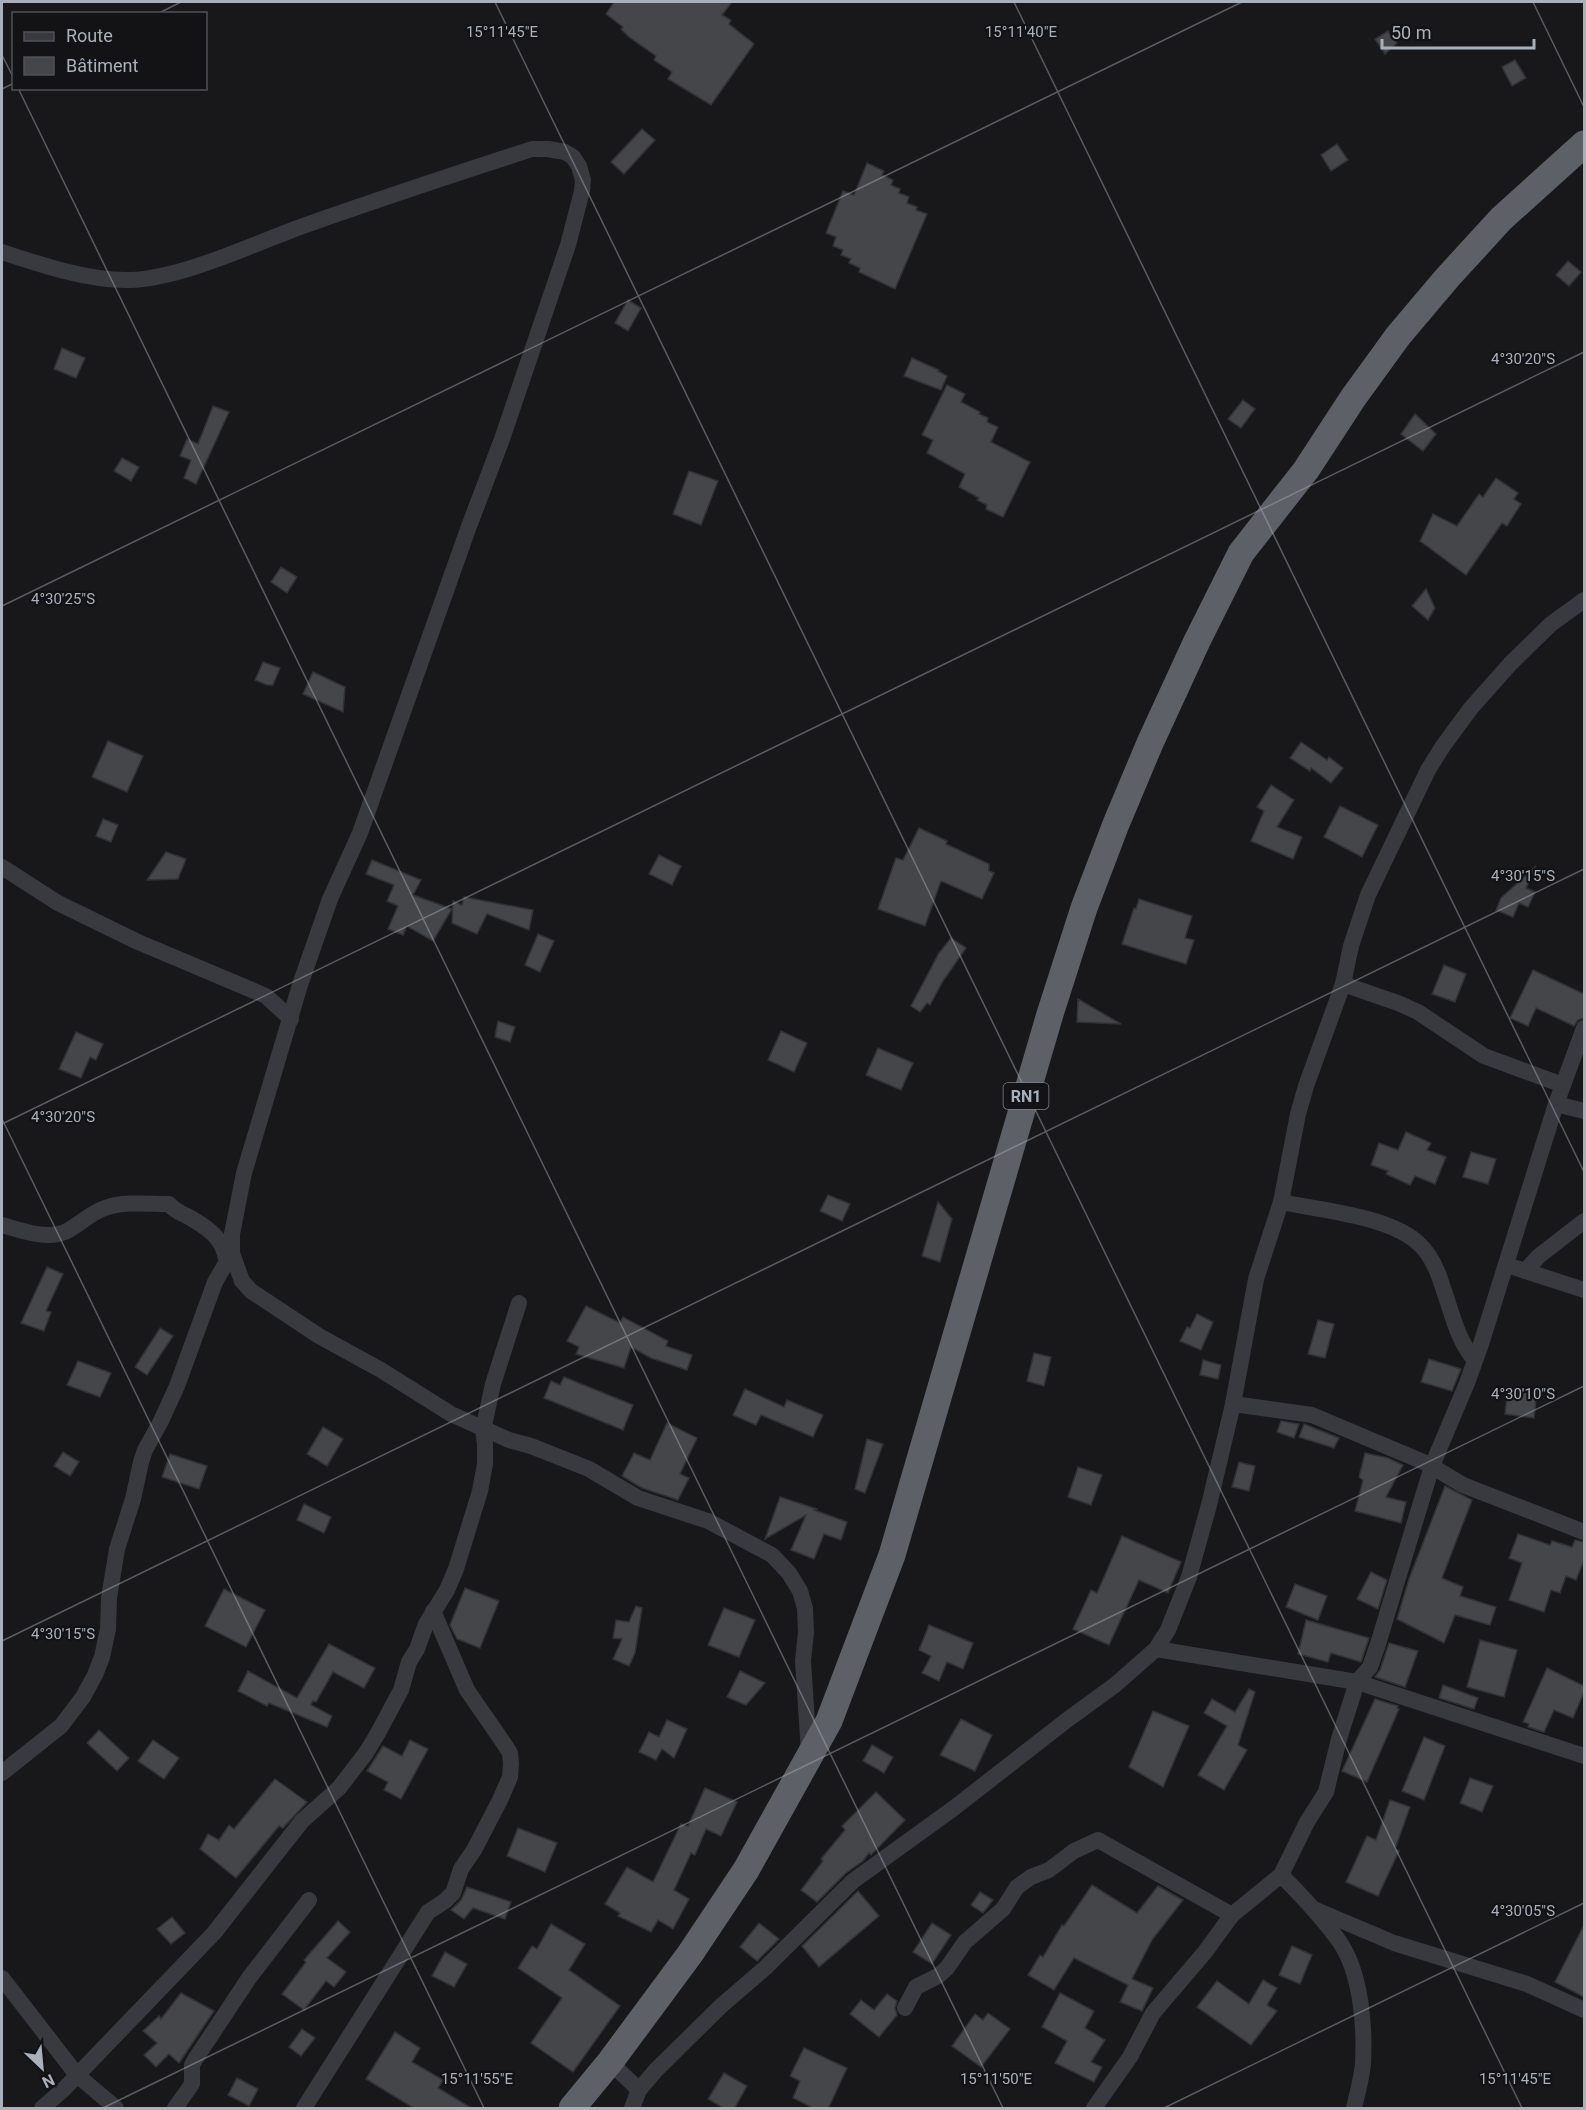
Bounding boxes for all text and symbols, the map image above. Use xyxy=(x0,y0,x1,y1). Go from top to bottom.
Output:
legend xyxy=(12,12,207,90)
scale bar xyxy=(1382,12,1534,50)
text: 50 m xyxy=(1391,22,1431,43)
text: 15°11'45"E xyxy=(466,23,539,41)
text: 15°11'40"E xyxy=(985,23,1058,41)
text: Route xyxy=(66,25,113,46)
text: Bâtiment xyxy=(66,55,139,76)
text: 4°30'20"S xyxy=(1491,350,1555,368)
text: 4°30'25"S xyxy=(31,590,95,608)
text: 4°30'15"S xyxy=(1491,867,1555,885)
road number: RN1 xyxy=(1004,1083,1048,1109)
text: 4°30'20"S xyxy=(31,1108,95,1126)
text: 4°30'10"S xyxy=(1491,1385,1555,1403)
text: 4°30'15"S xyxy=(31,1625,95,1643)
text: 4°30'05"S xyxy=(1491,1902,1555,1920)
north arrow xyxy=(12,2038,72,2098)
text: N xyxy=(39,2070,58,2092)
text: 15°11'55"E xyxy=(441,2070,514,2088)
text: 15°11'50"E xyxy=(960,2070,1033,2088)
text: 15°11'45"E xyxy=(1479,2070,1552,2088)

